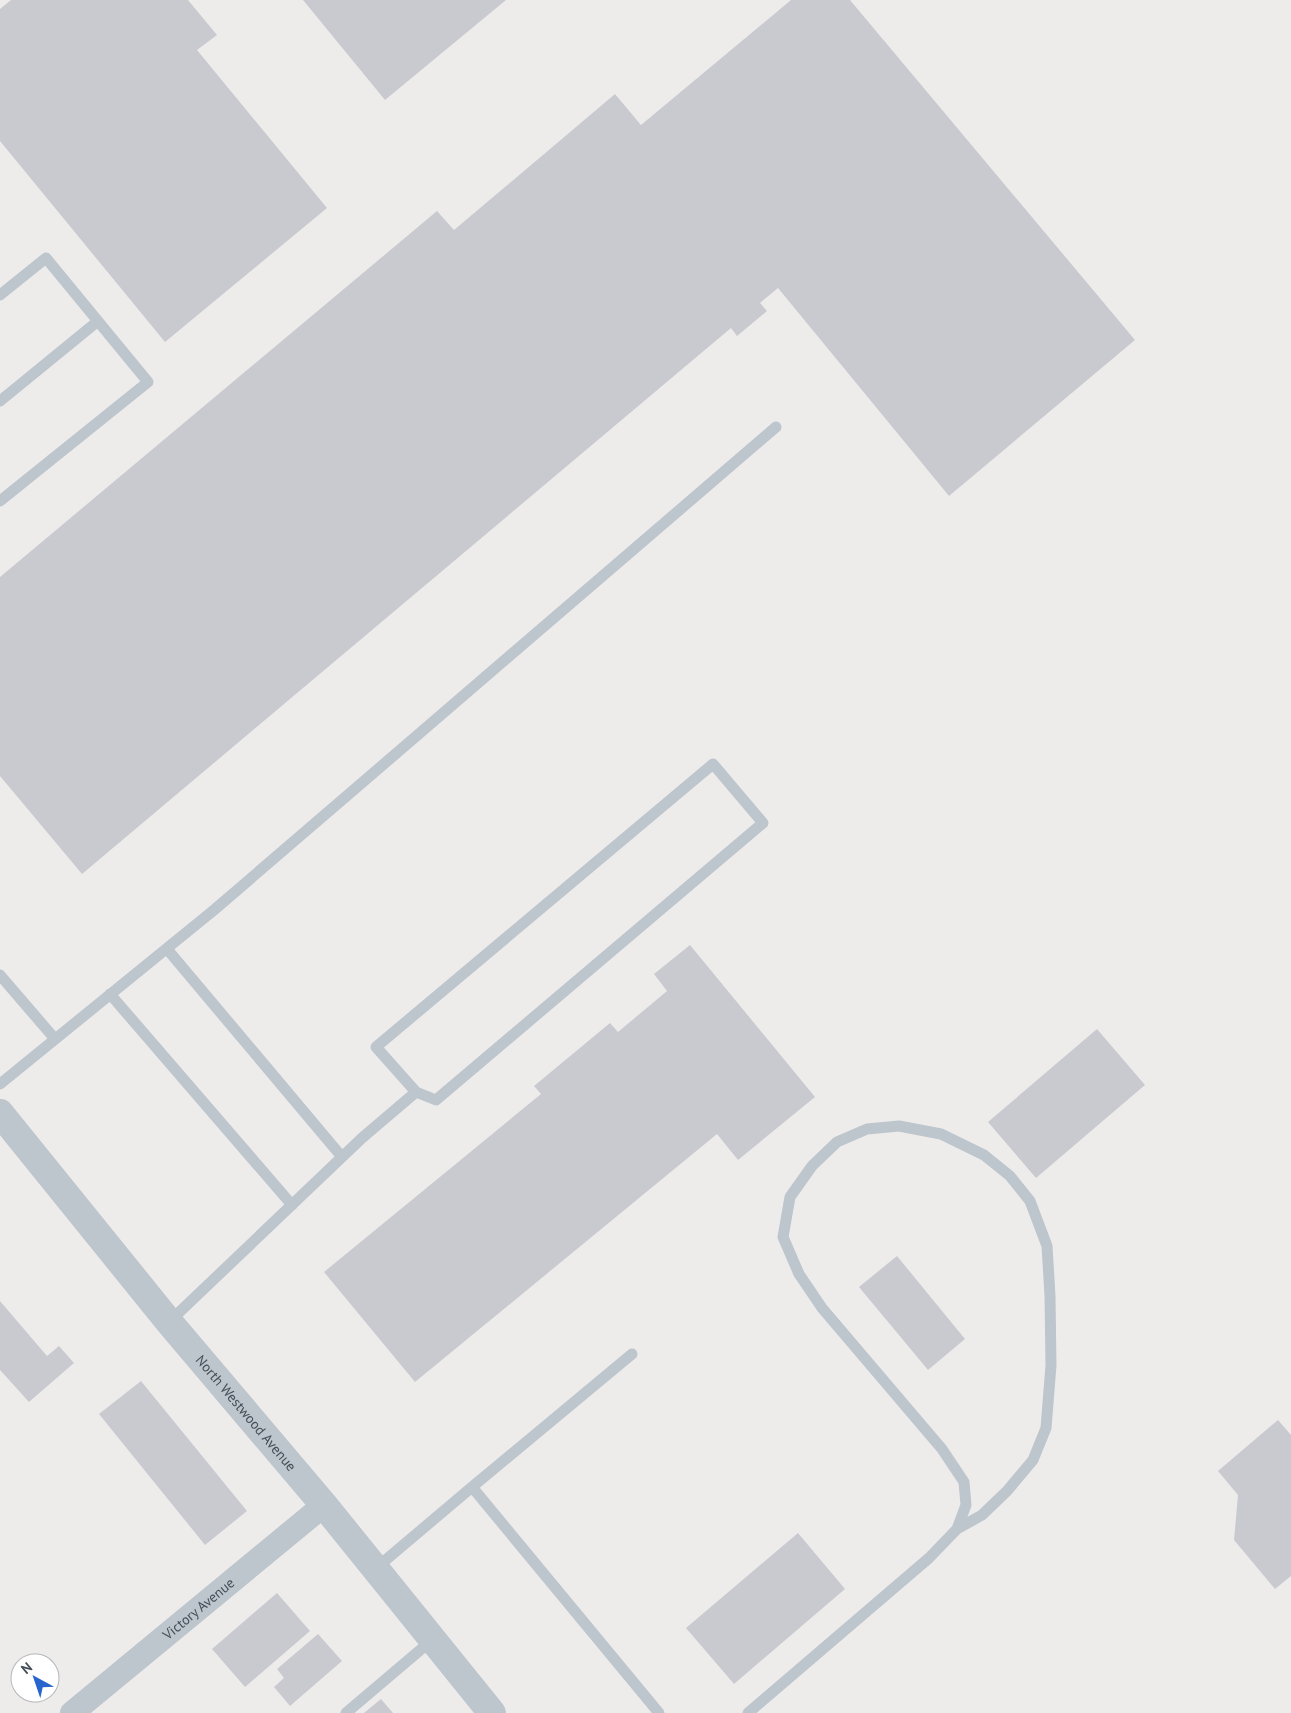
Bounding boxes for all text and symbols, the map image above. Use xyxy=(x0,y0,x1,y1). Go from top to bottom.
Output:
street label: North Westwood Avenue xyxy=(192,1351,300,1475)
street label: Victory Avenue xyxy=(158,1574,238,1644)
north arrow xyxy=(10,1653,60,1703)
text: N xyxy=(17,1658,36,1678)

